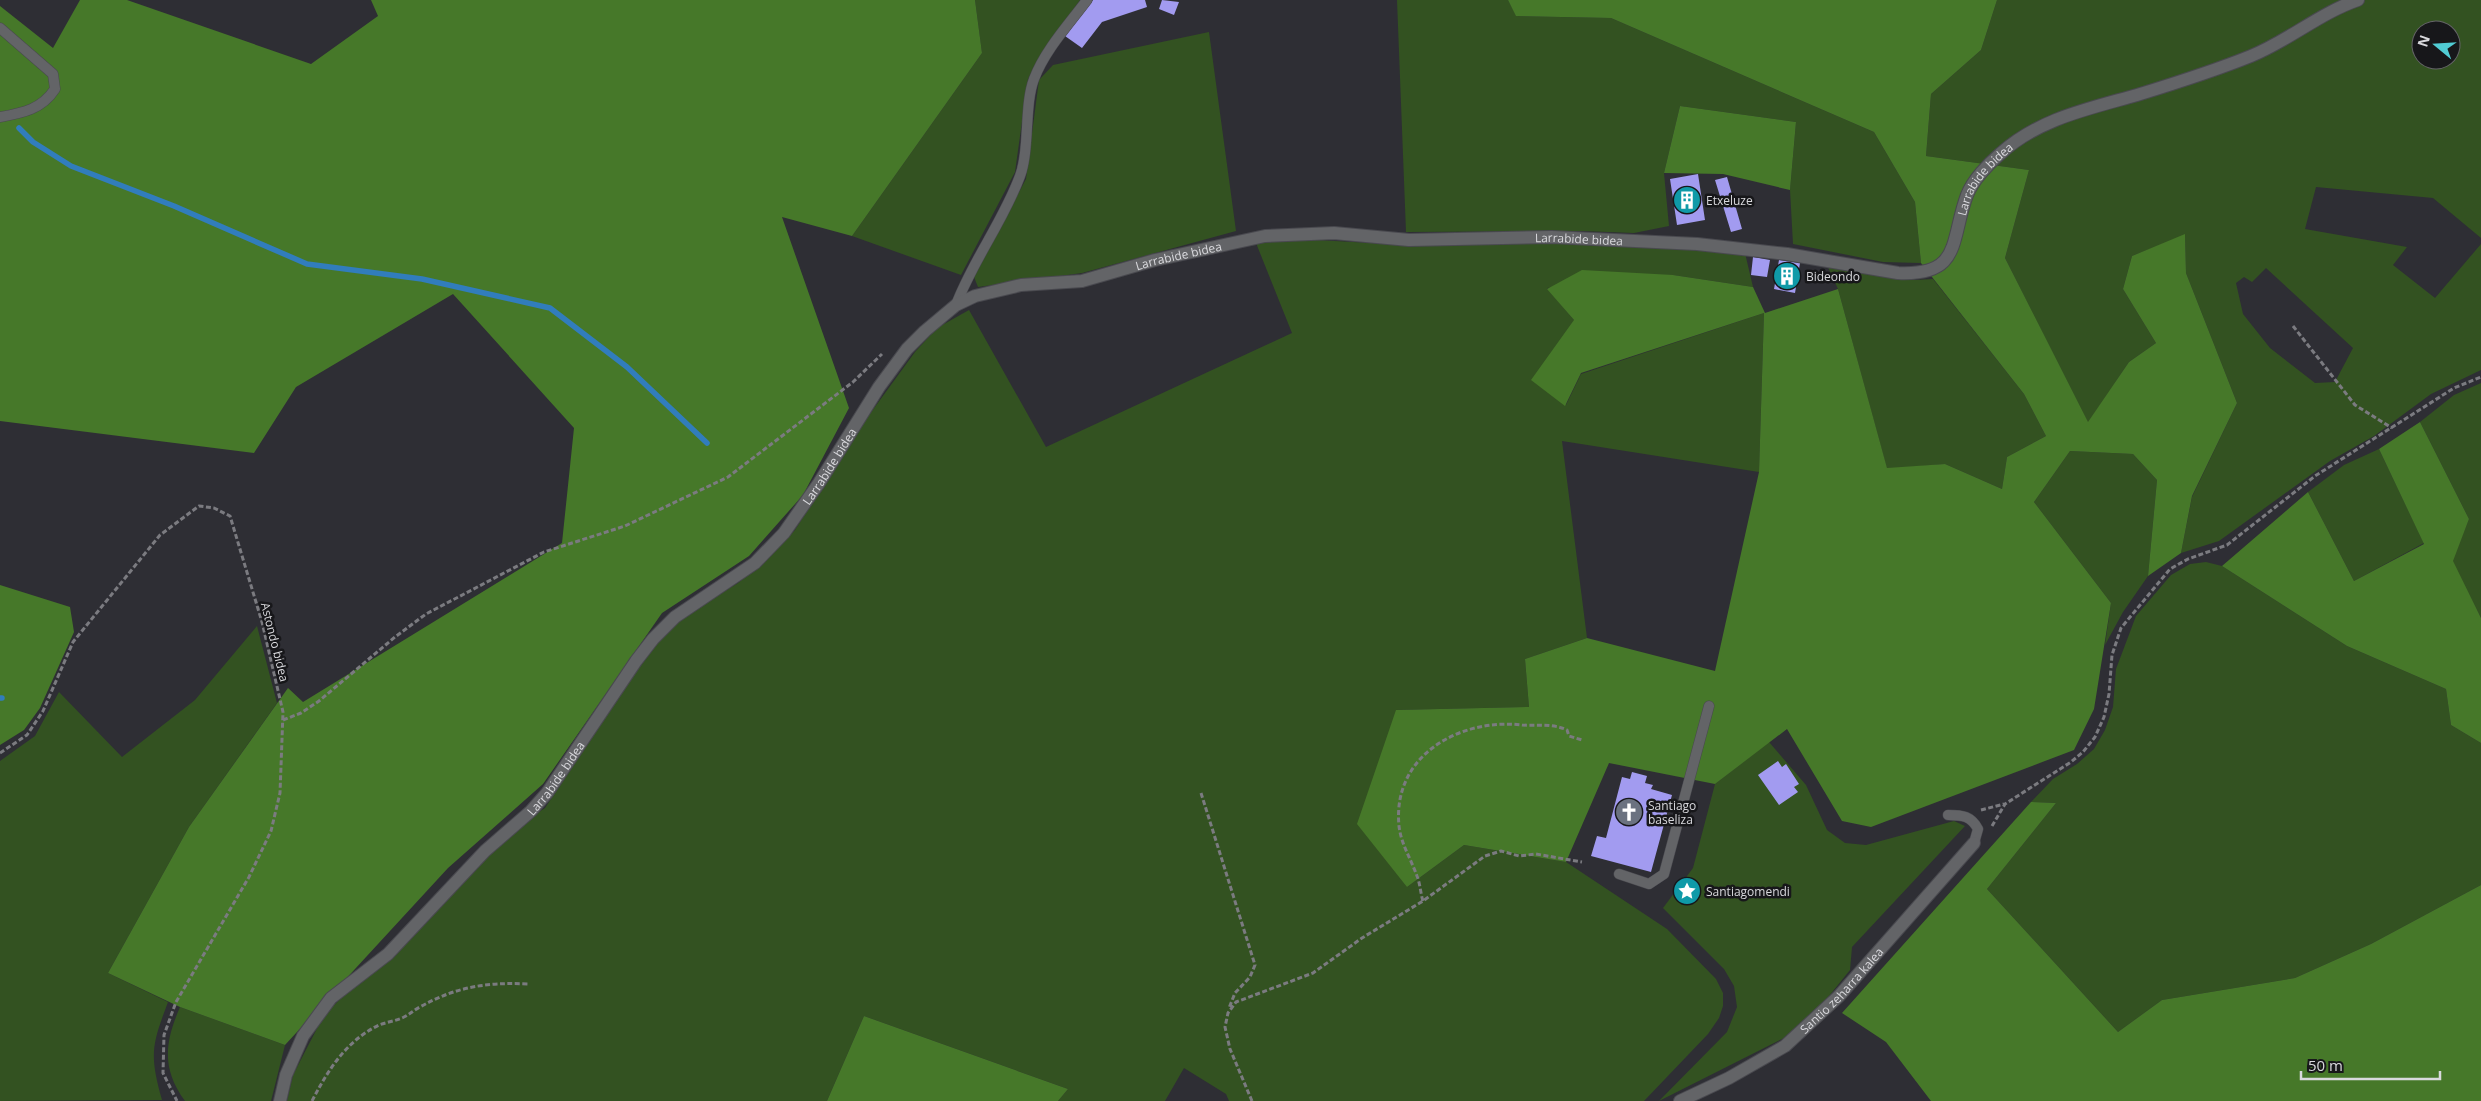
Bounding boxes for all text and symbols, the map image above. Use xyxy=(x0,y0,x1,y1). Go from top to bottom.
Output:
north arrow xyxy=(2411,20,2461,70)
text: N xyxy=(2412,32,2434,49)
street label: Larrabide bidea xyxy=(1953,138,2016,217)
building icon: Etxeluze xyxy=(1672,185,1702,215)
place label: Etxeluze xyxy=(1706,192,1753,209)
street label: Larrabide bidea xyxy=(1535,228,1623,249)
street label: Larrabide bidea xyxy=(1133,237,1223,274)
building icon: Bideondo xyxy=(1772,261,1802,291)
place label: Bideondo xyxy=(1806,268,1860,285)
street label: Larrabide bidea xyxy=(798,424,860,508)
street label: Astondo bidea xyxy=(257,601,293,683)
street label: Larrabide bidea xyxy=(523,738,588,819)
church icon: Santiago baseliza xyxy=(1614,797,1644,827)
place label: Santiago baseliza xyxy=(1648,797,1696,828)
place icon: Santiagomendi xyxy=(1672,876,1702,906)
place label: Santiagomendi xyxy=(1706,883,1790,900)
street label: Santio zeharra kalea xyxy=(1796,943,1887,1037)
scale bar xyxy=(2301,1048,2440,1080)
text: 50 m xyxy=(2308,1055,2343,1075)

